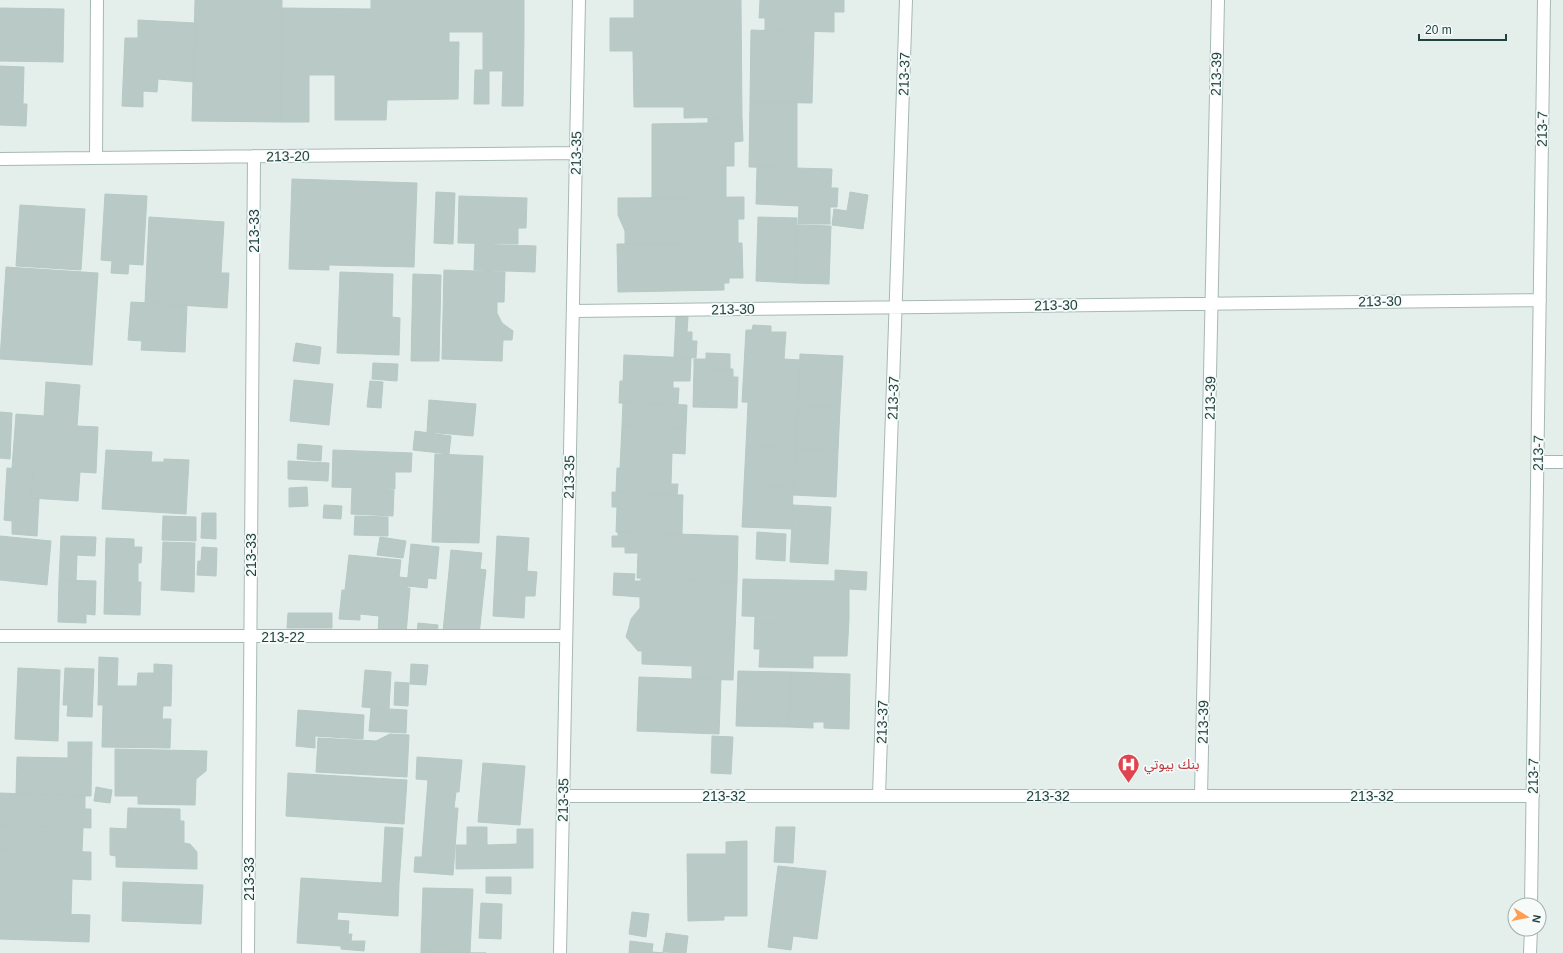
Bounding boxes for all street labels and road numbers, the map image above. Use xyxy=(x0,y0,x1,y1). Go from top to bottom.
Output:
street label: 213-37 xyxy=(895,52,913,96)
street label: 213-39 xyxy=(1208,52,1224,96)
street label: 213-7 xyxy=(1534,111,1550,147)
street label: 213-35 xyxy=(568,131,584,175)
street label: 213-20 xyxy=(266,148,310,164)
street label: 213-33 xyxy=(246,209,262,253)
street label: 213-30 xyxy=(1358,293,1402,309)
street label: 213-30 xyxy=(1034,297,1078,313)
street label: 213-30 xyxy=(711,301,755,317)
street label: 213-37 xyxy=(884,376,902,420)
street label: 213-39 xyxy=(1202,376,1218,420)
street label: 213-7 xyxy=(1530,435,1546,471)
street label: 213-35 xyxy=(561,455,577,499)
street label: 213-33 xyxy=(243,533,259,577)
street label: 213-22 xyxy=(261,629,305,645)
street label: 213-37 xyxy=(873,700,891,744)
street label: 213-39 xyxy=(1195,700,1211,744)
street label: 213-7 xyxy=(1525,758,1541,794)
street label: 213-35 xyxy=(555,778,571,822)
street label: 213-32 xyxy=(702,788,746,804)
street label: 213-32 xyxy=(1026,788,1070,804)
street label: 213-32 xyxy=(1350,788,1394,804)
street label: 213-33 xyxy=(241,857,257,901)

